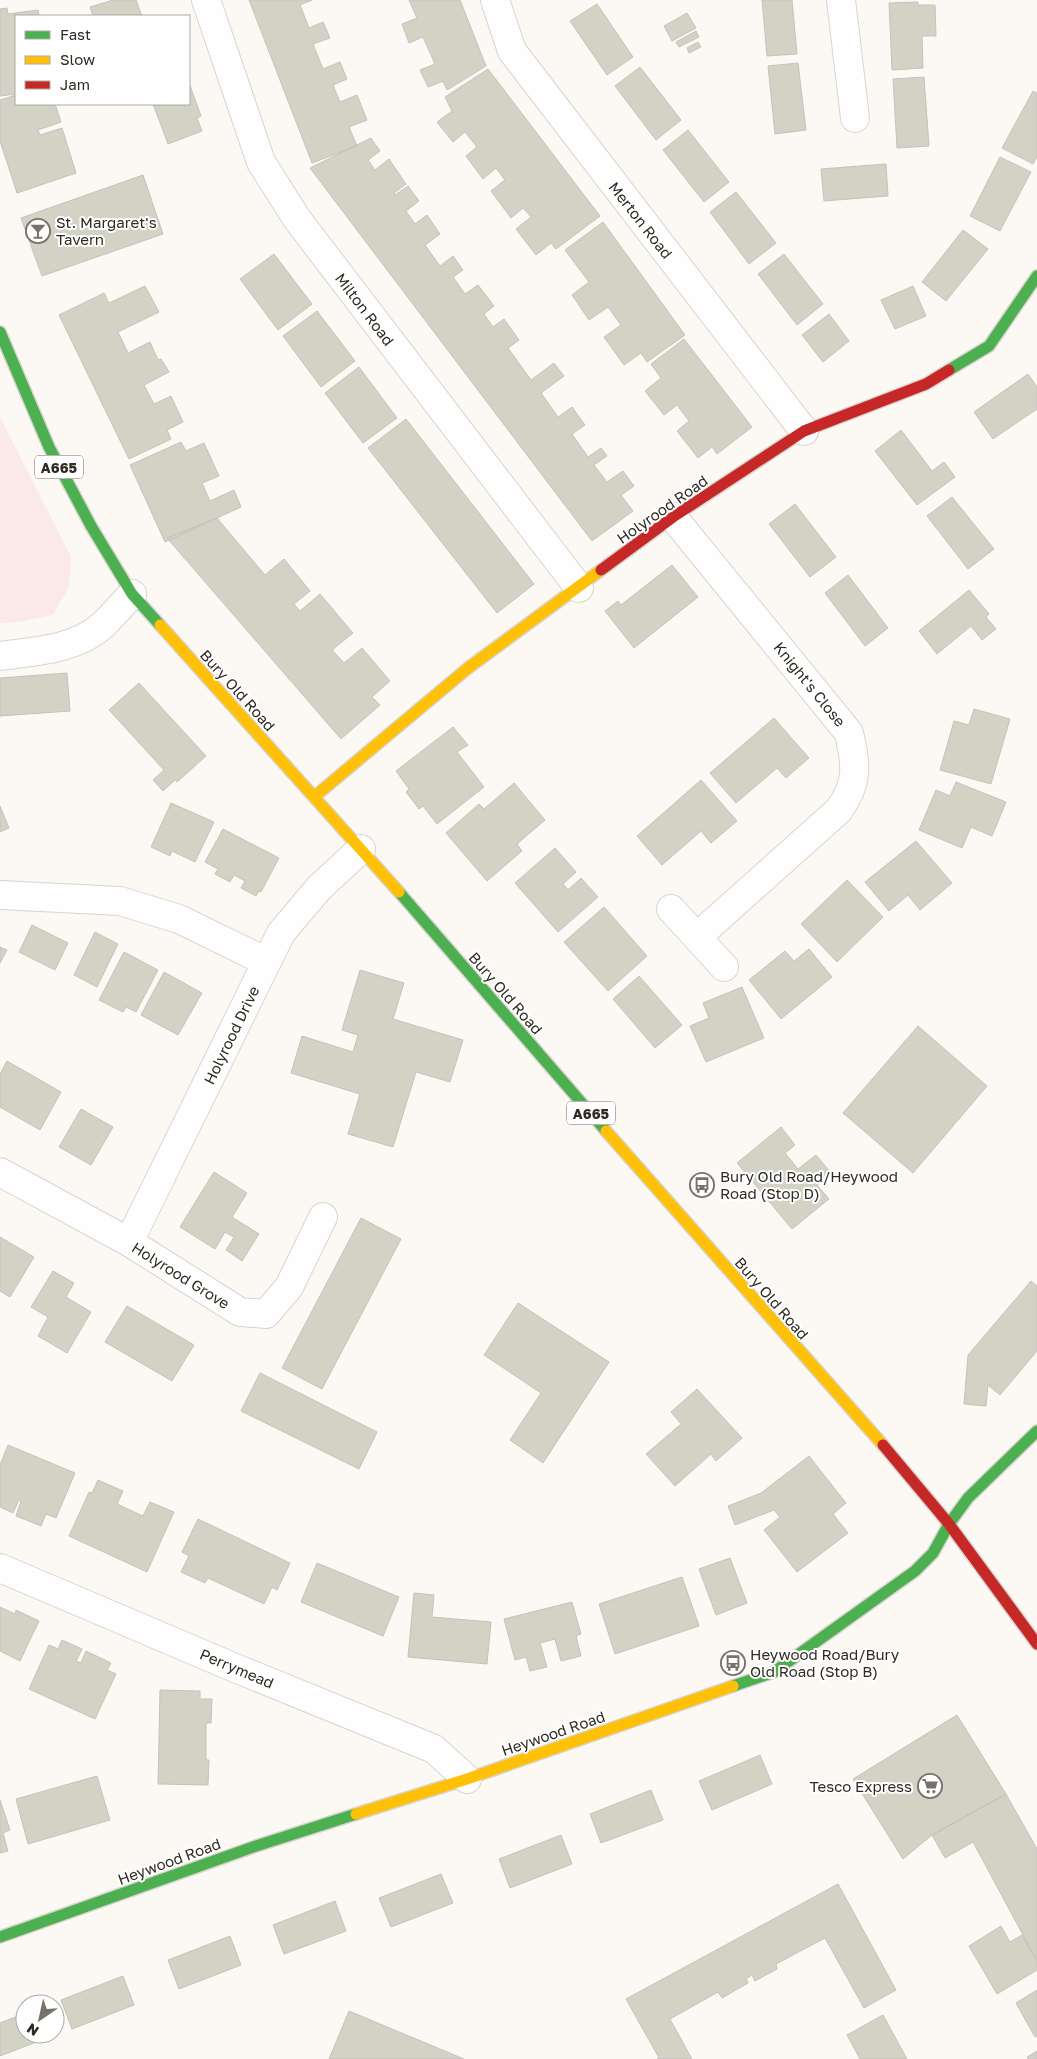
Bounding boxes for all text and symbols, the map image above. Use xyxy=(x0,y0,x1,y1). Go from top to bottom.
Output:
legend xyxy=(15,15,190,105)
text: Fast xyxy=(60,25,91,43)
text: Slow xyxy=(60,50,95,68)
text: Jam xyxy=(60,75,90,93)
street label: Merton Road xyxy=(605,178,677,262)
place label: St. Margaret's Tavern xyxy=(56,213,157,248)
bar icon: St. Margaret's Tavern xyxy=(25,218,51,244)
street label: Milton Road xyxy=(332,269,398,349)
road number: A665 xyxy=(35,456,83,478)
street label: Holyrood Road xyxy=(613,471,711,547)
street label: Knight's Close xyxy=(770,638,850,730)
street label: Bury Old Road xyxy=(197,646,279,734)
street label: Bury Old Road xyxy=(465,948,547,1038)
street label: Holyrood Drive xyxy=(199,983,263,1087)
road number: A665 xyxy=(567,1102,615,1124)
place label: Bury Old Road/Heywood Road (Stop D) xyxy=(720,1167,898,1202)
bus stop icon: Bury Old Road/Heywood Road (Stop D) xyxy=(689,1172,715,1198)
street label: Holyrood Grove xyxy=(129,1238,233,1312)
street label: Bury Old Road xyxy=(731,1253,813,1343)
street label: Perrymead xyxy=(197,1644,277,1692)
place label: Heywood Road/Bury Old Road (Stop B) xyxy=(750,1645,900,1680)
bus stop icon: Heywood Road/Bury Old Road (Stop B) xyxy=(720,1650,746,1676)
street label: Heywood Road xyxy=(499,1707,607,1759)
supermarket icon: Tesco Express xyxy=(917,1773,943,1799)
place label: Tesco Express xyxy=(810,1777,912,1795)
street label: Heywood Road xyxy=(115,1834,223,1888)
north arrow xyxy=(15,1994,65,2044)
text: N xyxy=(23,2020,42,2040)

